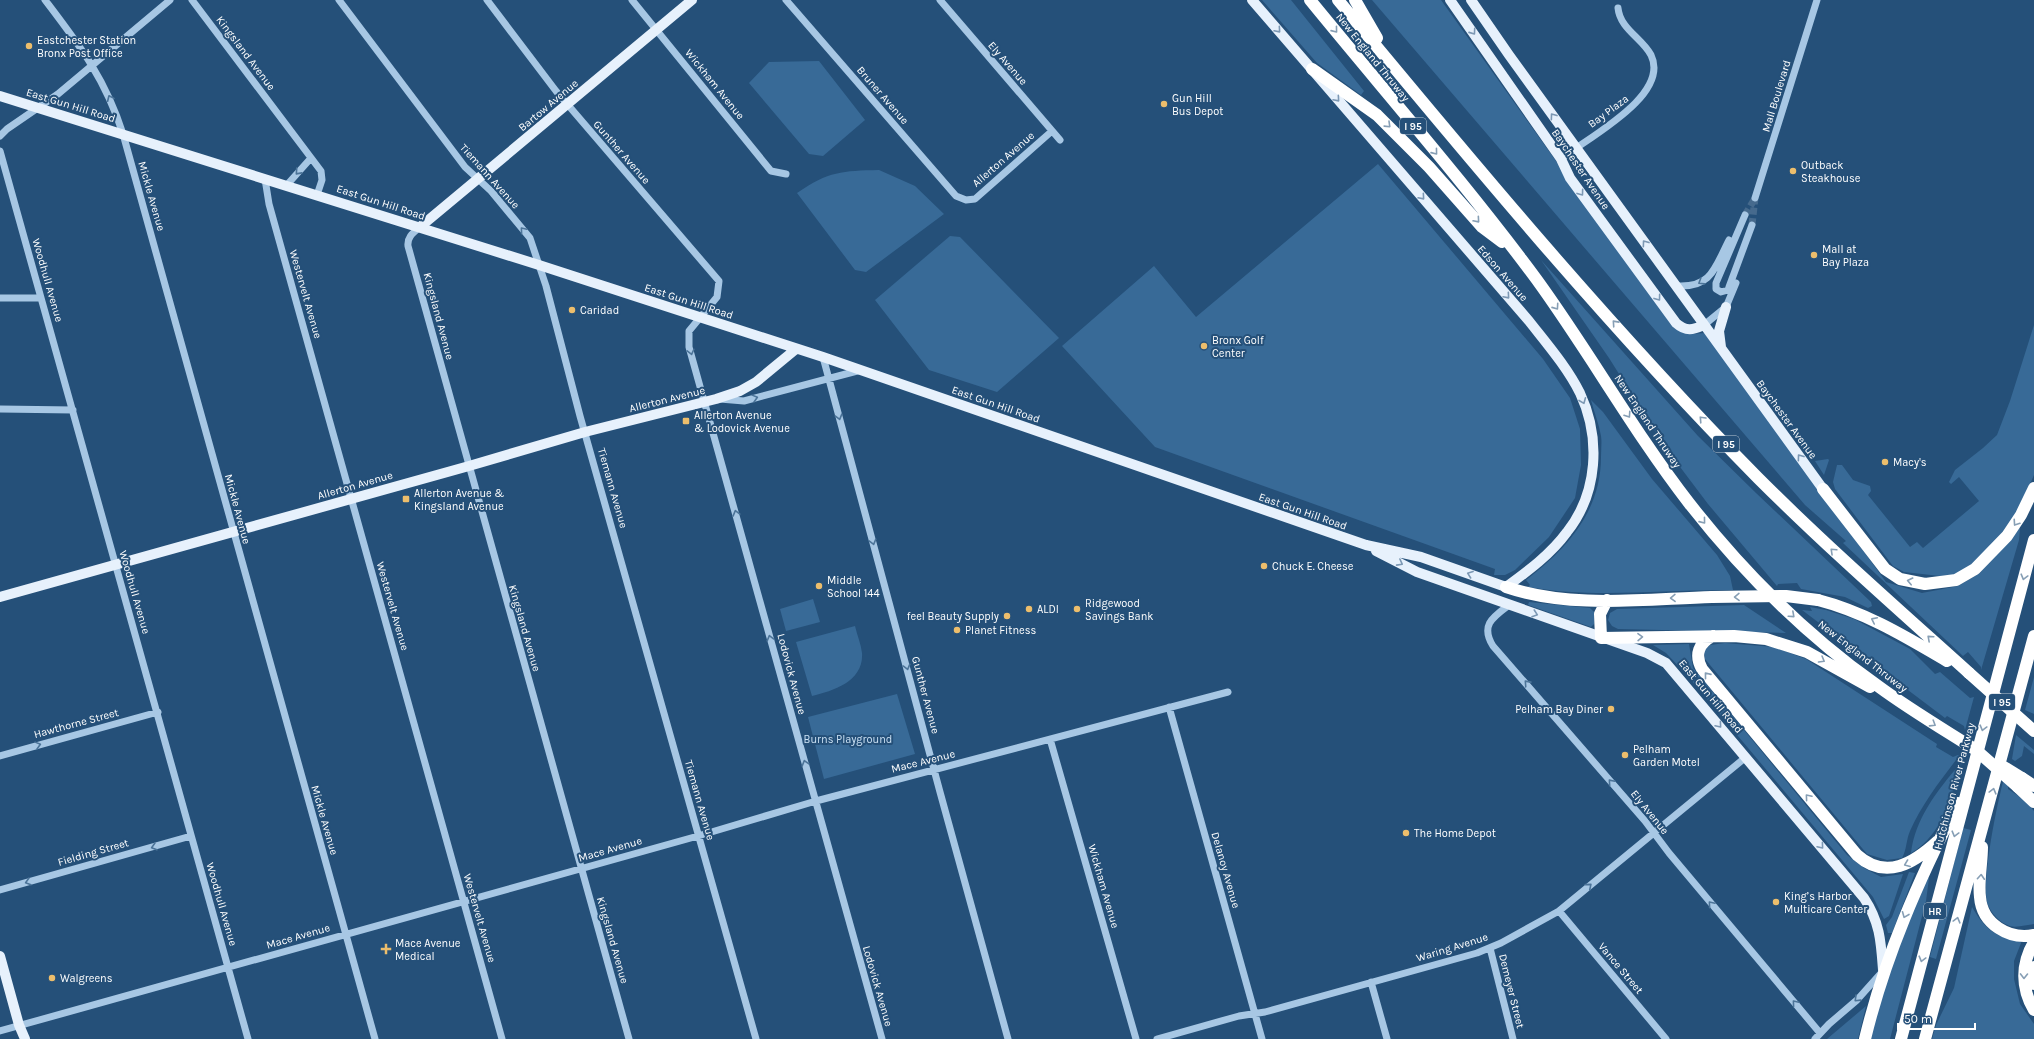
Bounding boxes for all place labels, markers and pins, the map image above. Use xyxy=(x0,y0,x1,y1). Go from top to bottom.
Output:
place label: Eastchester Station Bronx Post Office xyxy=(37,34,136,60)
marker: Eastchester Station Bronx Post Office xyxy=(24,41,34,51)
place label: Gun Hill Bus Depot xyxy=(1172,92,1223,118)
marker: Gun Hill Bus Depot xyxy=(1159,99,1169,109)
place label: Outback Steakhouse xyxy=(1801,159,1861,185)
marker: Outback Steakhouse xyxy=(1788,166,1798,176)
place label: Mall at Bay Plaza xyxy=(1822,243,1869,269)
marker: Mall at Bay Plaza xyxy=(1809,250,1819,260)
place label: Caridad xyxy=(580,304,619,317)
marker: Caridad xyxy=(567,305,577,315)
place label: Bronx Golf Center xyxy=(1212,334,1264,360)
marker: Bronx Golf Center xyxy=(1199,341,1209,351)
place label: Allerton Avenue & Lodovick Avenue xyxy=(694,409,790,435)
marker: Allerton Avenue & Lodovick Avenue xyxy=(681,416,691,426)
place label: Macy's xyxy=(1893,456,1927,469)
marker: Macy's xyxy=(1880,457,1890,467)
place label: Allerton Avenue & Kingsland Avenue xyxy=(414,487,504,513)
marker: Allerton Avenue & Kingsland Avenue xyxy=(401,494,411,504)
place label: Chuck E. Cheese xyxy=(1272,560,1354,573)
marker: Chuck E. Cheese xyxy=(1259,561,1269,571)
place label: Middle School 144 xyxy=(827,574,880,600)
marker: Middle School 144 xyxy=(814,581,824,591)
place label: Ridgewood Savings Bank xyxy=(1085,597,1153,623)
place label: ALDI xyxy=(1037,603,1059,616)
marker: ALDI xyxy=(1024,604,1034,614)
marker: Ridgewood Savings Bank xyxy=(1072,604,1082,614)
place label: feel Beauty Supply xyxy=(907,610,999,623)
marker: feel Beauty Supply xyxy=(1002,611,1012,621)
place label: Planet Fitness xyxy=(965,624,1037,637)
marker: Planet Fitness xyxy=(952,625,962,635)
place label: Pelham Bay Diner xyxy=(1515,703,1603,716)
marker: Pelham Bay Diner xyxy=(1606,704,1616,714)
place label: Pelham Garden Motel xyxy=(1633,743,1700,769)
marker: Pelham Garden Motel xyxy=(1620,750,1630,760)
place label: The Home Depot xyxy=(1414,827,1496,840)
marker: The Home Depot xyxy=(1401,828,1411,838)
place label: King’s Harbor Multicare Center xyxy=(1784,890,1867,916)
marker: King’s Harbor Multicare Center xyxy=(1771,897,1781,907)
place label: Mace Avenue Medical xyxy=(395,937,461,963)
marker: Mace Avenue Medical xyxy=(380,943,392,955)
place label: Walgreens xyxy=(60,972,113,985)
marker: Walgreens xyxy=(47,973,57,983)

